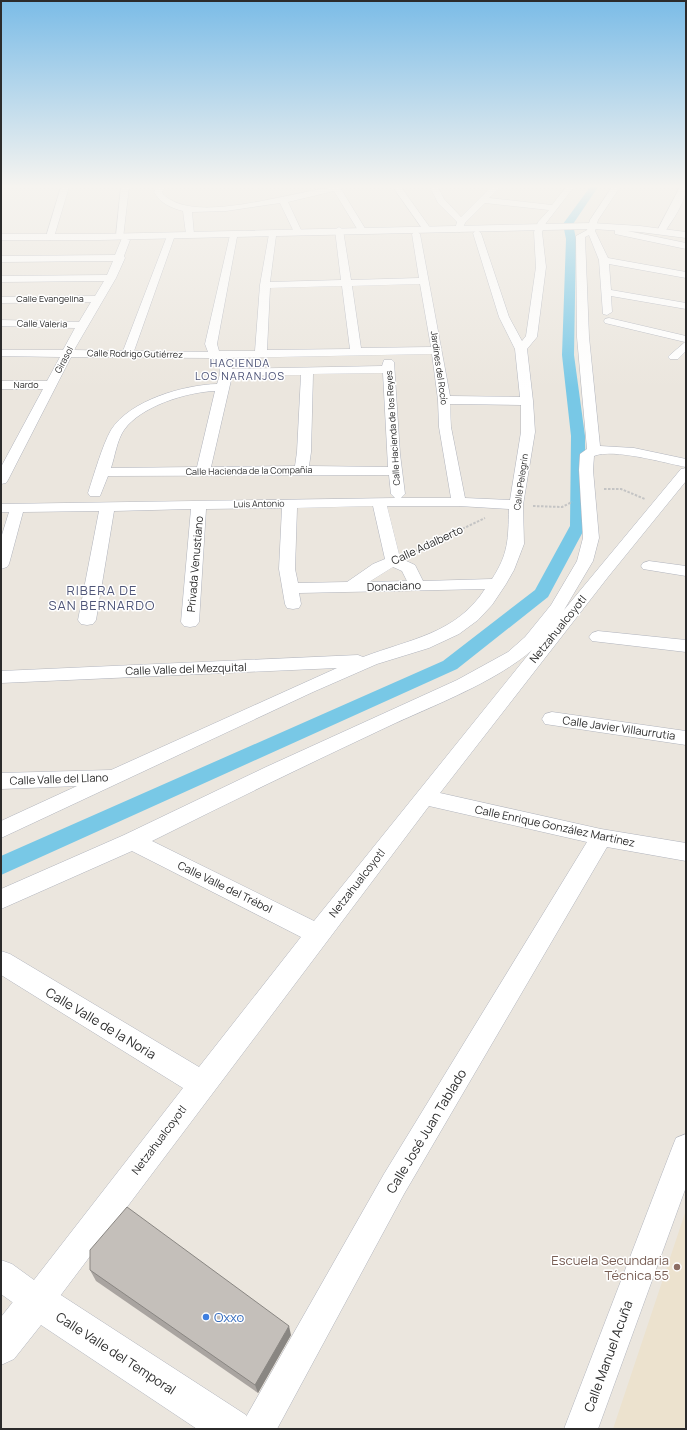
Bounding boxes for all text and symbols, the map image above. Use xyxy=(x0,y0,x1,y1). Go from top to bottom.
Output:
street label: Calle Evangelina xyxy=(16,292,84,305)
street label: Calle Valeria xyxy=(17,317,67,330)
street label: Jardines del Rocío xyxy=(428,330,451,406)
street label: Girasol xyxy=(51,344,76,375)
street label: Calle Rodrigo Gutiérrez xyxy=(87,346,183,361)
district label: HACIENDA LOS NARANJOS xyxy=(195,355,285,383)
street label: Calle Hacienda de los Reyes xyxy=(382,370,403,486)
street label: Nardo xyxy=(14,378,38,391)
street label: Calle Pelegrín xyxy=(510,453,531,511)
street label: Calle Hacienda de la Compañía xyxy=(185,463,313,478)
street label: Luis Antonio xyxy=(233,497,285,510)
street label: Privada Venustiano xyxy=(183,515,206,613)
street label: Calle Adalberto xyxy=(388,521,466,568)
street label: Donaciano xyxy=(367,577,422,594)
district label: RIBERA DE SAN BERNARDO xyxy=(49,581,155,614)
street label: Netzahualcoyotl xyxy=(526,592,590,666)
street label: Calle Valle del Mezquital xyxy=(125,659,247,678)
street label: Calle Javier Villaurrutia xyxy=(562,712,676,743)
street label: Calle Valle del Llano xyxy=(9,769,109,788)
street label: Calle Enrique González Martínez xyxy=(474,801,637,850)
street label: Netzahualcoyotl xyxy=(325,845,388,920)
street label: Calle Valle del Trébol xyxy=(175,857,275,916)
street label: Calle Valle de la Noria xyxy=(42,983,160,1063)
street label: Calle José Juan Tablado xyxy=(382,1065,470,1197)
street label: Netzahualcoyotl xyxy=(128,1102,190,1177)
place label: Escuela Secundaria Técnica 55 xyxy=(551,1251,669,1284)
marker: Escuela Secundaria Técnica 55 xyxy=(672,1262,682,1272)
street label: Calle Manuel Acuña xyxy=(579,1298,637,1414)
street label: Calle Valle del Temporal xyxy=(53,1307,179,1399)
place label: Oxxo xyxy=(214,1308,245,1326)
marker: Oxxo xyxy=(201,1312,211,1322)

